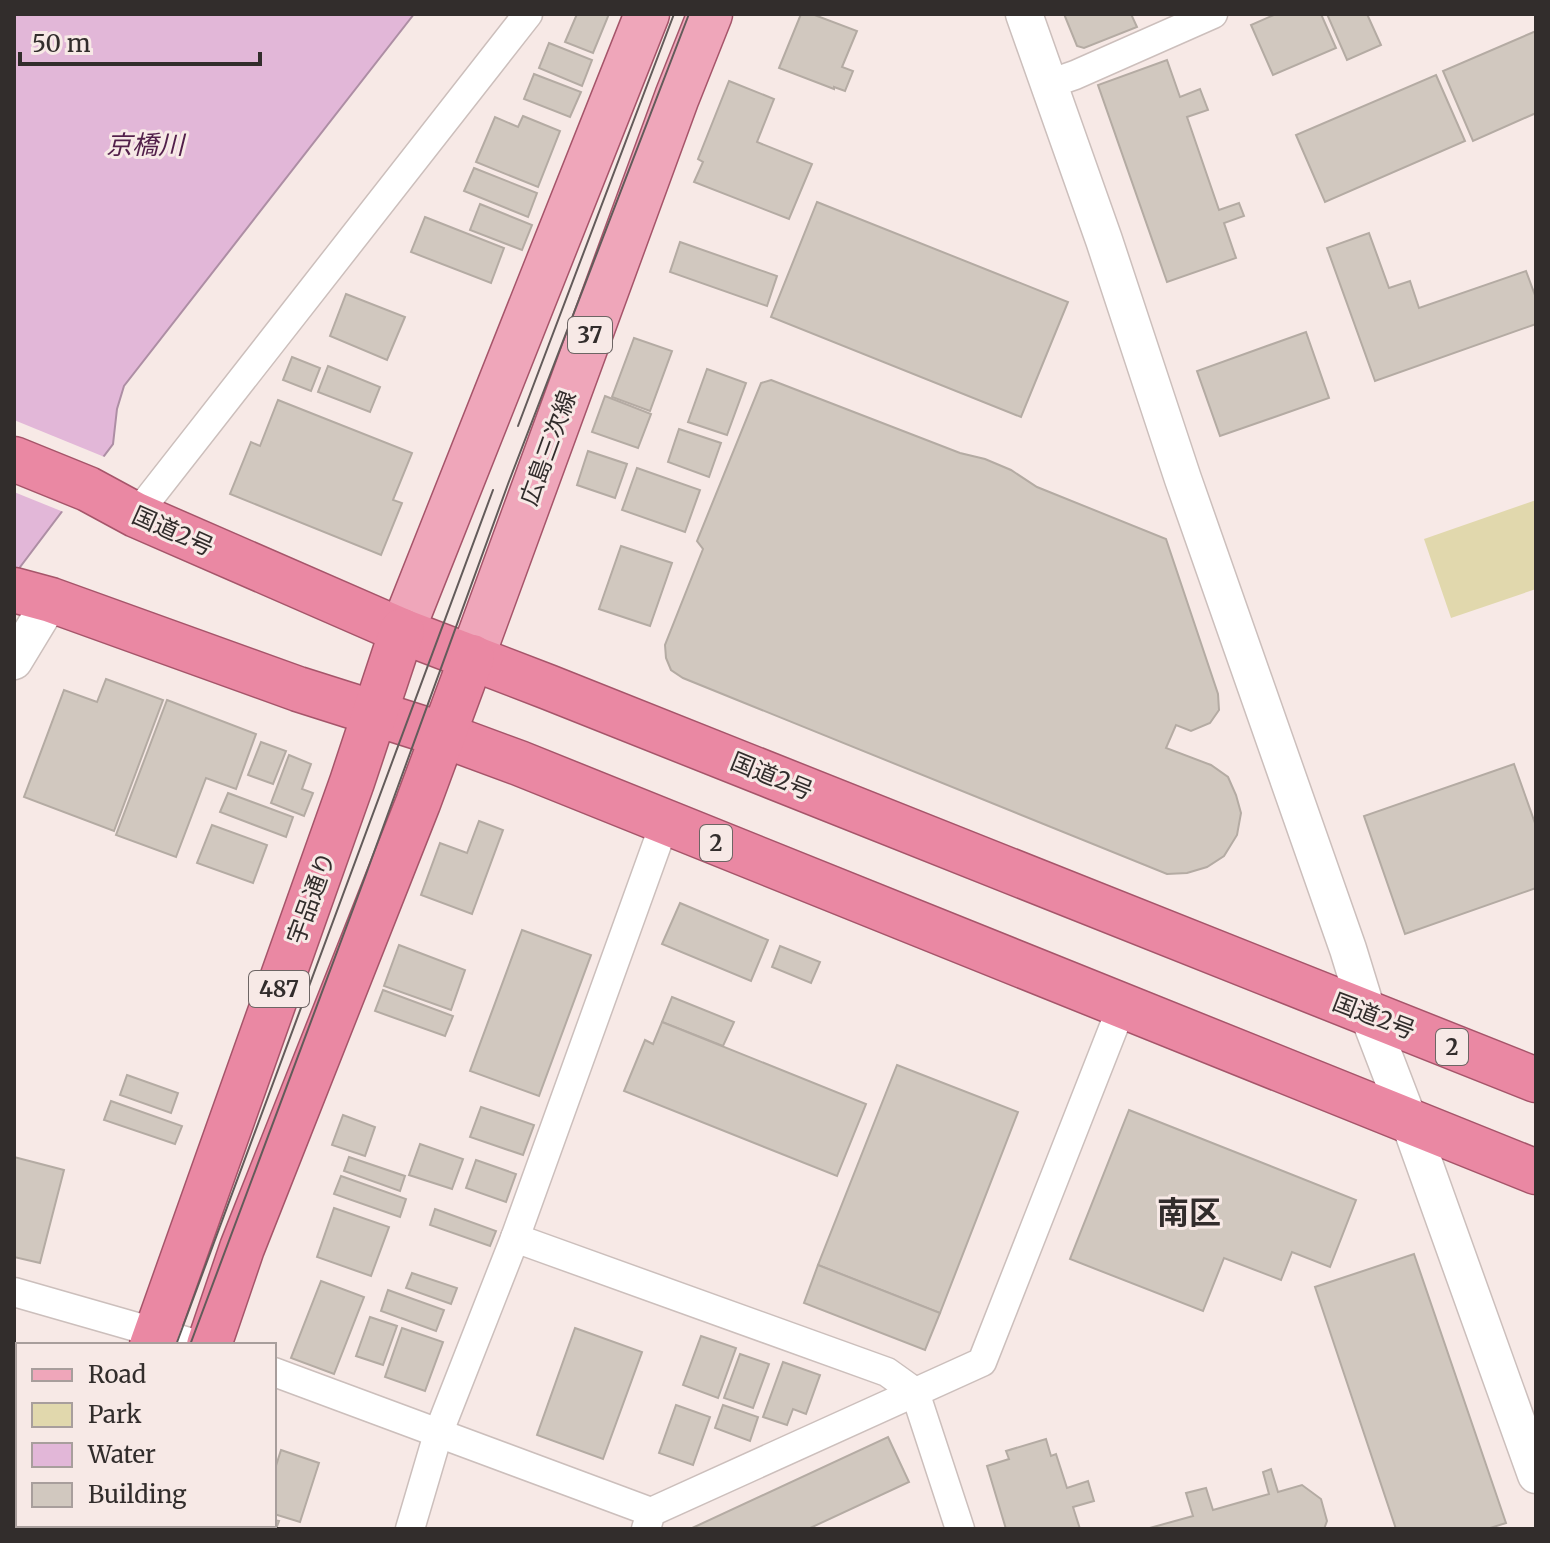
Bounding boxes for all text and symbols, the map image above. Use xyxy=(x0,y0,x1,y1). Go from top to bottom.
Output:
scale bar xyxy=(20,16,260,66)
text: 50 m xyxy=(32,28,91,59)
water label: 京橋川 xyxy=(106,128,187,161)
road number: 37 xyxy=(568,317,612,353)
street label: 広島三次線 xyxy=(513,386,583,510)
street label: 国道2号 xyxy=(127,499,219,563)
street label: 国道2号 xyxy=(726,745,818,807)
road number: 2 xyxy=(700,825,732,861)
street label: 宇品通り xyxy=(280,848,342,948)
road number: 487 xyxy=(249,971,309,1007)
street label: 国道2号 xyxy=(1328,986,1420,1046)
road number: 2 xyxy=(1436,1029,1468,1065)
district label: 南区 xyxy=(1157,1193,1221,1233)
legend xyxy=(16,1343,276,1527)
text: Road xyxy=(88,1359,146,1390)
text: Park xyxy=(88,1399,142,1430)
text: Water xyxy=(87,1439,156,1470)
text: Building xyxy=(88,1479,187,1510)

